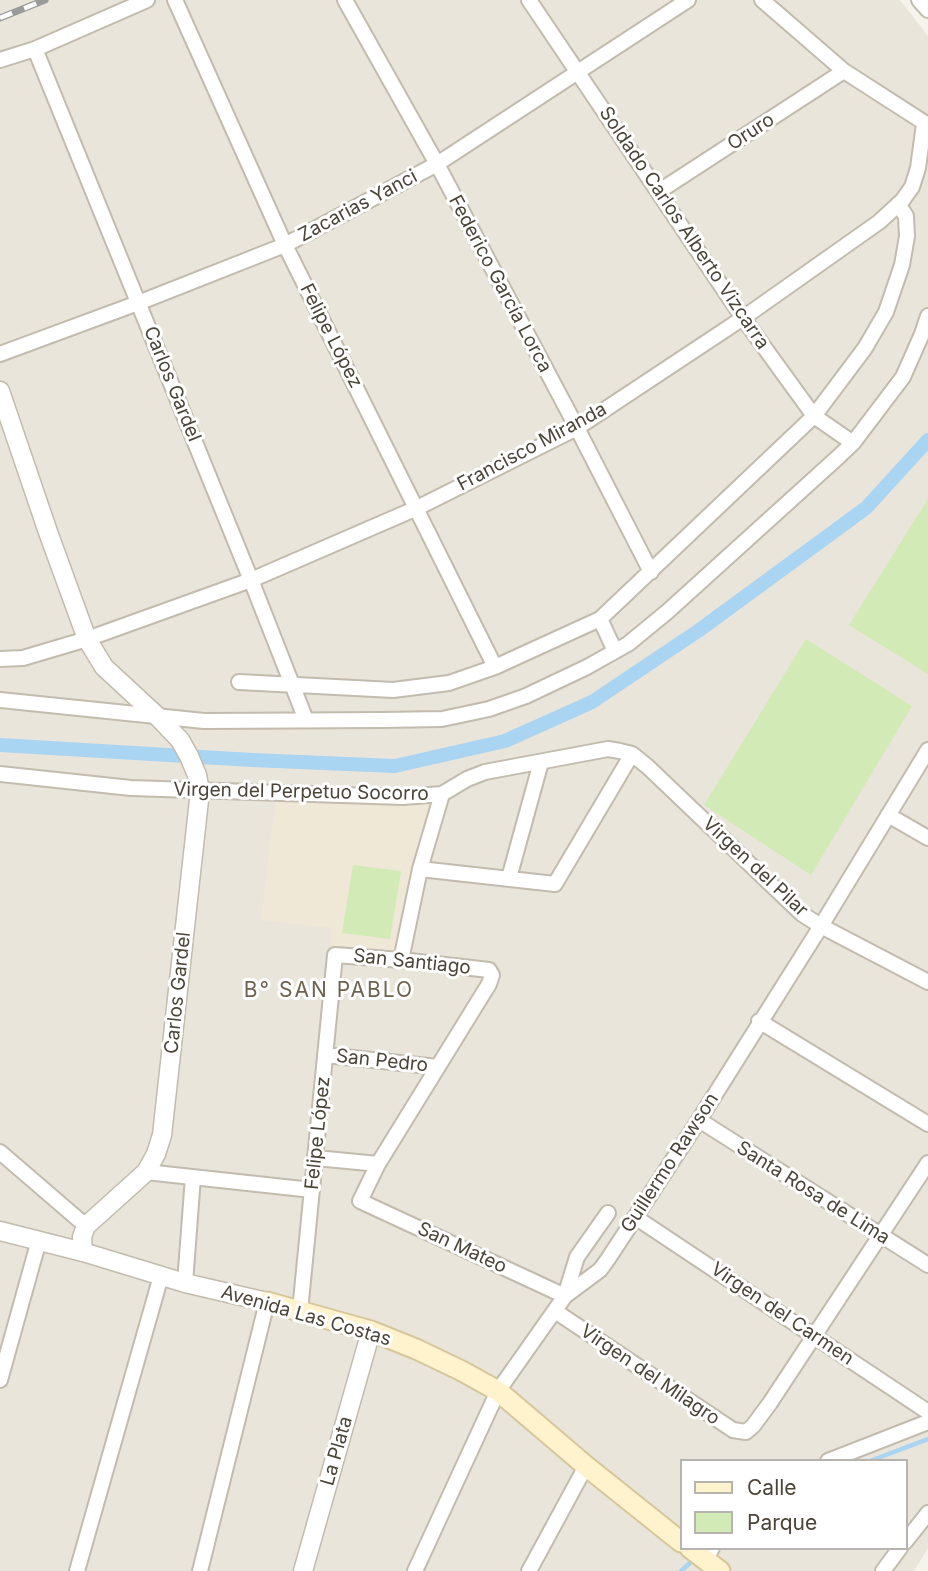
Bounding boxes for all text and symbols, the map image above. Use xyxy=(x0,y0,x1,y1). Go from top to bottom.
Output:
street label: Soldado Carlos Alberto Vizcarra xyxy=(594,102,774,354)
street label: Oruro xyxy=(723,109,779,155)
street label: Zacarias Yanci xyxy=(295,165,421,247)
street label: Federico García Lorca xyxy=(444,191,556,377)
street label: Felipe López xyxy=(295,280,367,392)
street label: Carlos Gardel xyxy=(139,323,205,445)
street label: Francisco Miranda xyxy=(453,398,611,496)
street label: Virgen del Perpetuo Socorro xyxy=(173,778,429,806)
street label: Virgen del Pilar xyxy=(698,812,812,922)
street label: Carlos Gardel xyxy=(160,931,196,1055)
street label: San Santiago xyxy=(352,944,472,980)
district label: B° SAN PABLO xyxy=(245,978,413,1004)
street label: San Pedro xyxy=(335,1045,429,1077)
street label: Felipe López xyxy=(301,1075,335,1191)
street label: Guillermo Rawson xyxy=(616,1089,724,1237)
street label: Santa Rosa de Lima xyxy=(732,1137,894,1249)
street label: San Mateo xyxy=(414,1217,510,1279)
street label: Virgen del Carmen xyxy=(706,1258,858,1370)
street label: Avenida Las Costas xyxy=(218,1281,394,1351)
street label: Virgen del Milagro xyxy=(576,1320,724,1430)
street label: La Plata xyxy=(316,1414,358,1488)
legend xyxy=(680,1459,907,1550)
text: Calle xyxy=(747,1475,797,1500)
text: Parque xyxy=(747,1510,817,1535)

